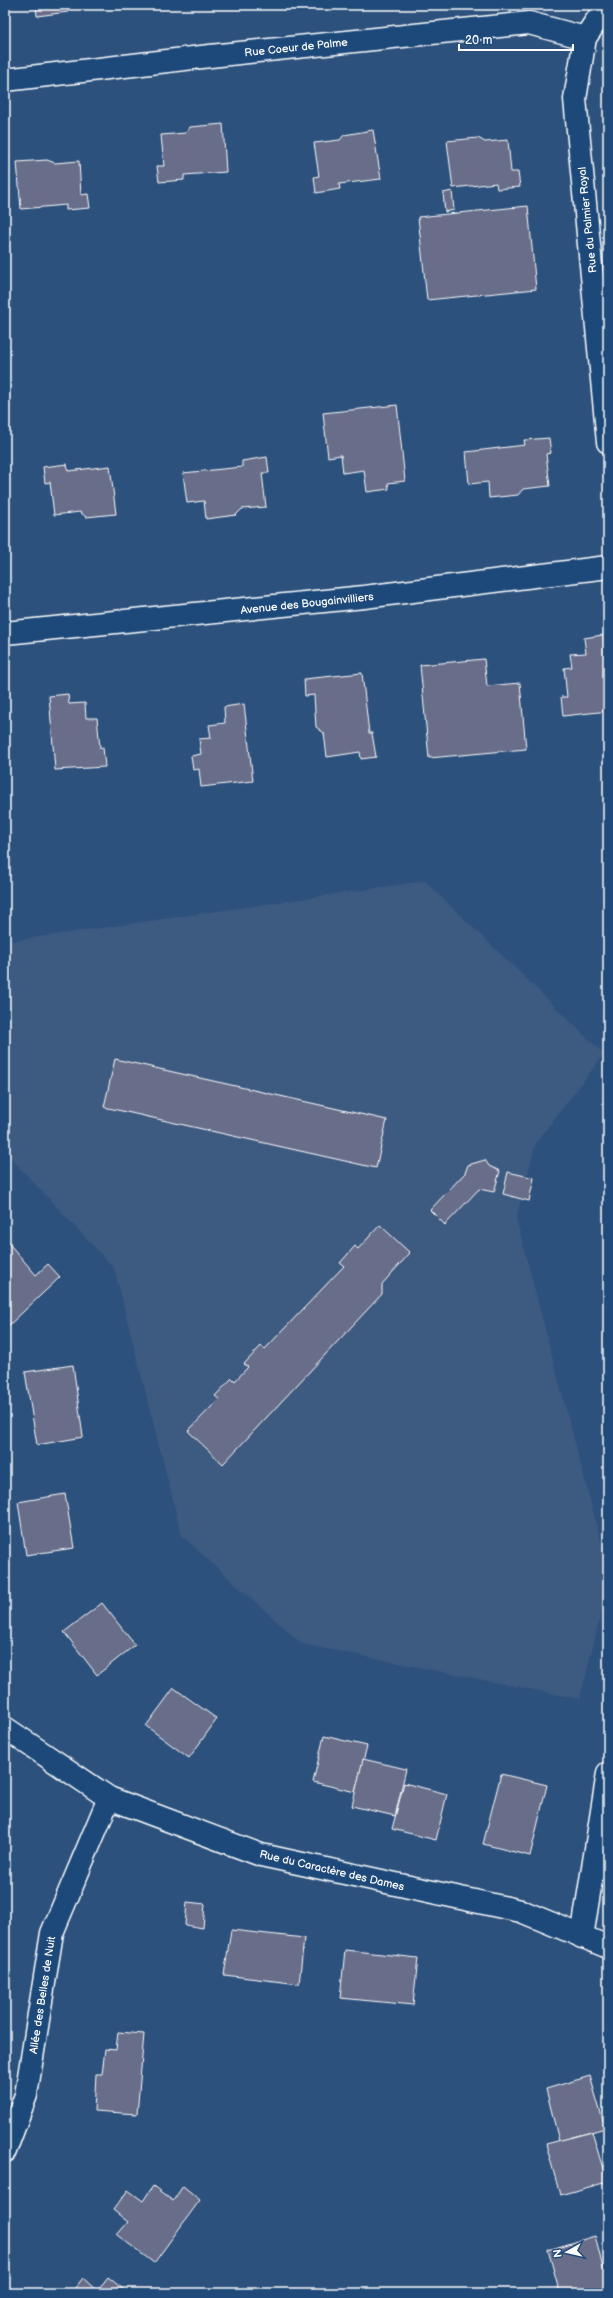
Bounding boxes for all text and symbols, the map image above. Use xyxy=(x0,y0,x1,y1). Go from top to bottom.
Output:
scale bar xyxy=(459,26,573,52)
text: 20 m xyxy=(465,33,492,48)
street label: Rue Coeur de Palme xyxy=(244,36,349,59)
street label: Rue du Palmier Royal xyxy=(575,166,600,274)
street label: Avenue des Bougainvilliers xyxy=(240,590,375,617)
street label: Rue du Caractère des Dames xyxy=(258,1848,406,1894)
street label: Allée des Belles de Nuit xyxy=(27,1935,58,2055)
north arrow xyxy=(547,2232,587,2272)
text: N xyxy=(551,2248,565,2258)

